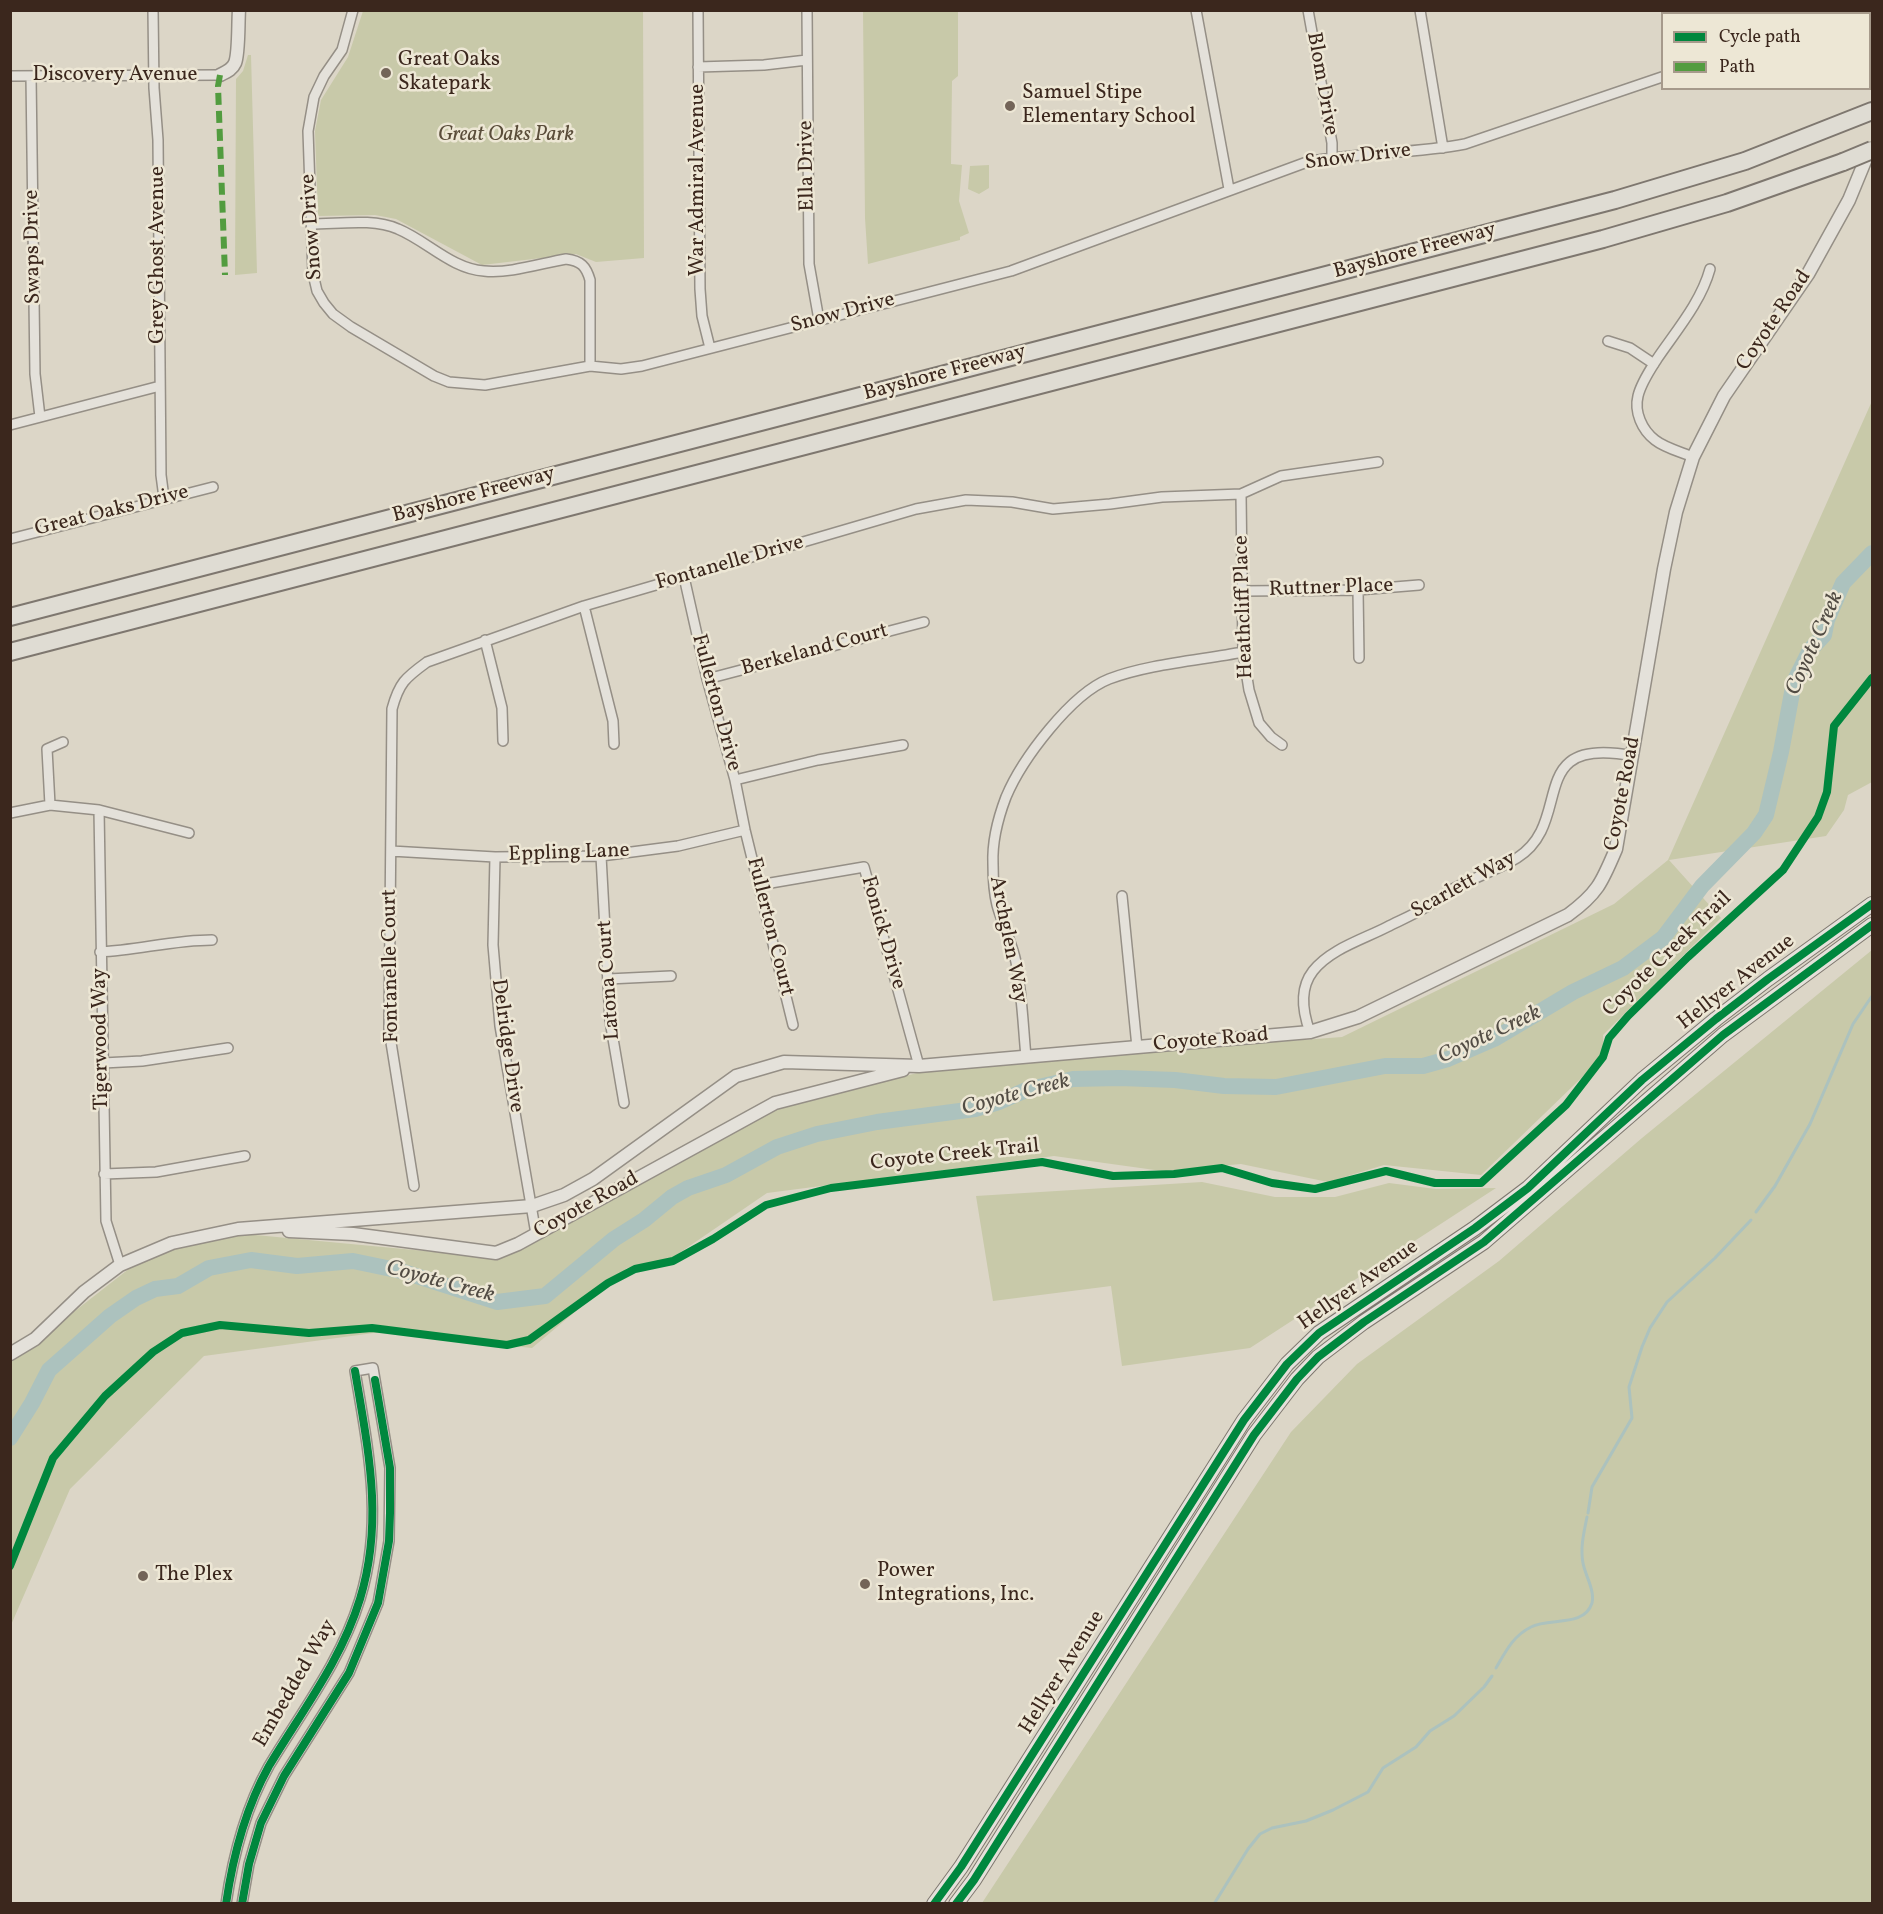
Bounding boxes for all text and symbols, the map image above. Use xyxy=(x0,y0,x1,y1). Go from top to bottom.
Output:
legend xyxy=(1661,12,1871,90)
text: Cycle path xyxy=(1719,25,1801,50)
street label: Blom Drive xyxy=(1300,30,1342,138)
place label: Great Oaks Skatepark xyxy=(398,48,500,98)
text: Path xyxy=(1719,55,1755,80)
street label: Discovery Avenue xyxy=(33,63,197,89)
marker: Great Oaks Skatepark xyxy=(379,66,393,80)
place label: Samuel Stipe Elementary School xyxy=(1022,81,1196,131)
street label: War Admiral Avenue xyxy=(686,84,712,276)
marker: Samuel Stipe Elementary School xyxy=(1003,99,1017,113)
street label: Ella Drive xyxy=(795,120,821,212)
park label: Great Oaks Park xyxy=(438,123,574,149)
street label: Snow Drive xyxy=(1303,139,1413,177)
street label: Grey Ghost Avenue xyxy=(146,166,172,344)
street label: Snow Drive xyxy=(297,173,329,281)
street label: Swaps Drive xyxy=(20,189,48,305)
street label: Bayshore Freeway xyxy=(1331,218,1499,286)
street label: Coyote Road xyxy=(1732,266,1818,376)
street label: Snow Drive xyxy=(788,288,898,340)
street label: Bayshore Freeway xyxy=(861,340,1029,408)
street label: Bayshore Freeway xyxy=(390,462,558,530)
street label: Great Oaks Drive xyxy=(33,481,191,543)
street label: Fontanelle Drive xyxy=(653,531,807,597)
street label: Heathcliff Place xyxy=(1230,535,1260,679)
street label: Ruttner Place xyxy=(1268,574,1394,604)
water label: Coyote Creek xyxy=(1781,588,1851,700)
street label: Berkeland Court xyxy=(739,619,891,683)
street label: Fullerton Drive xyxy=(685,632,745,774)
street label: Coyote Road xyxy=(1601,735,1647,853)
street label: Eppling Lane xyxy=(508,839,630,869)
street label: Scarlett Way xyxy=(1407,847,1521,925)
street label: Fullerton Court xyxy=(740,855,798,999)
street label: Fonick Drive xyxy=(854,874,910,992)
street label: Archglen Way xyxy=(982,874,1032,1006)
street label: Coyote Creek Trail xyxy=(1598,887,1738,1023)
street label: Fontanelle Court xyxy=(378,889,406,1043)
street label: Latona Court xyxy=(593,919,627,1041)
street label: Hellyer Avenue xyxy=(1674,930,1800,1036)
street label: Tigerwood Way xyxy=(88,968,116,1110)
street label: Delridge Drive xyxy=(484,978,528,1114)
water label: Coyote Creek xyxy=(1434,1001,1546,1071)
street label: Coyote Road xyxy=(1152,1023,1270,1059)
water label: Coyote Creek xyxy=(959,1069,1073,1123)
street label: Coyote Creek Trail xyxy=(869,1135,1041,1177)
street label: Coyote Road xyxy=(530,1167,644,1245)
street label: Hellyer Avenue xyxy=(1294,1235,1424,1337)
water label: Coyote Creek xyxy=(383,1256,497,1310)
place label: Power Integrations, Inc. xyxy=(877,1559,1034,1609)
place label: The Plex xyxy=(155,1563,233,1589)
marker: The Plex xyxy=(136,1569,150,1583)
marker: Power Integrations, Inc. xyxy=(858,1577,872,1591)
street label: Hellyer Avenue xyxy=(1015,1606,1111,1740)
street label: Embedded Way xyxy=(249,1616,343,1752)

